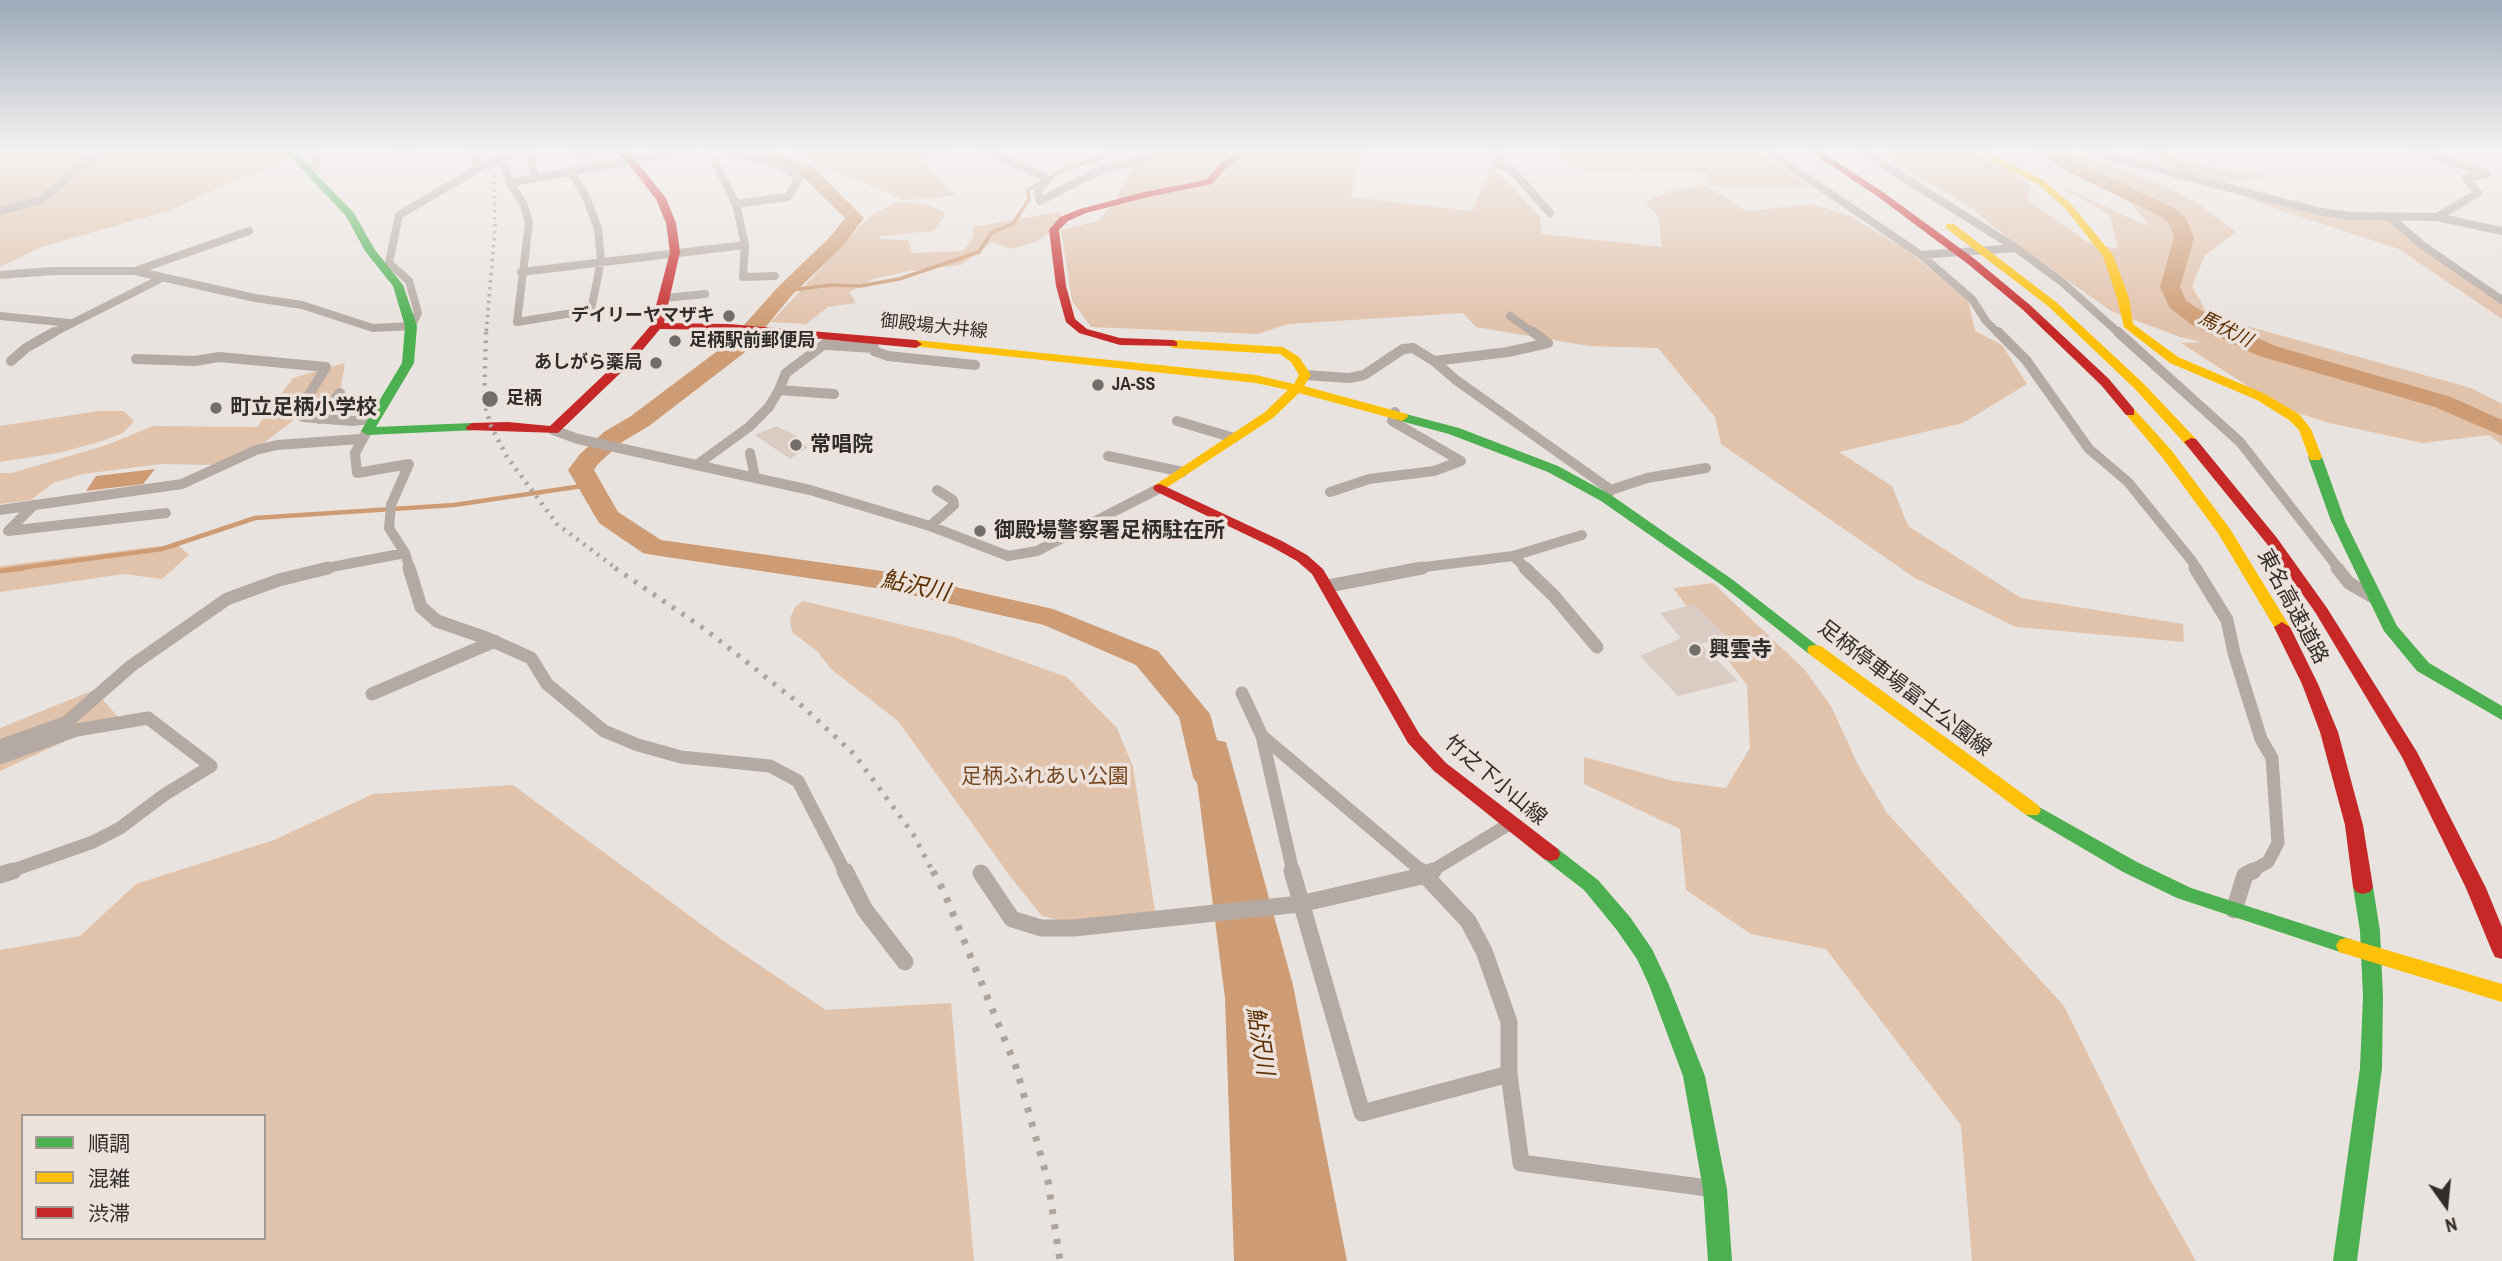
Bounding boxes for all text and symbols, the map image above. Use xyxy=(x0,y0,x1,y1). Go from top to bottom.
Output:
place label: デイリーヤマザキ xyxy=(571,305,715,327)
water label: 馬伏川 xyxy=(2194,307,2256,353)
marker: デイリーヤマザキ xyxy=(721,308,737,324)
street label: 御殿場大井線 xyxy=(879,311,989,343)
place label: 足柄駅前郵便局 xyxy=(689,330,815,352)
marker: 足柄駅前郵便局 xyxy=(667,333,683,349)
place label: あしがら薬局 xyxy=(534,352,642,374)
marker: あしがら薬局 xyxy=(648,355,664,371)
place label: JA-SS xyxy=(1112,374,1155,396)
marker: JA-SS xyxy=(1090,377,1106,393)
place label: 足柄 xyxy=(506,388,542,410)
marker: 足柄 xyxy=(480,389,500,409)
place label: 町立足柄小学校 xyxy=(230,395,377,421)
marker: 町立足柄小学校 xyxy=(208,400,224,416)
place label: 常唱院 xyxy=(810,432,873,458)
marker: 常唱院 xyxy=(788,437,804,453)
place label: 御殿場警察署足柄駐在所 xyxy=(994,518,1225,544)
marker: 御殿場警察署足柄駐在所 xyxy=(972,523,988,539)
street label: 東名高速道路 xyxy=(2251,545,2333,669)
water label: 鮎沢川 xyxy=(878,566,952,608)
street label: 足柄停車場富士公園線 xyxy=(1813,616,1995,762)
place label: 興雲寺 xyxy=(1709,637,1772,663)
marker: 興雲寺 xyxy=(1687,642,1703,658)
street label: 竹之下小山線 xyxy=(1439,731,1551,831)
park label: 足柄ふれあい公園 xyxy=(961,764,1129,790)
water label: 鮎沢川 xyxy=(1240,1005,1278,1077)
legend xyxy=(21,1114,266,1240)
text: 順調 xyxy=(88,1129,130,1158)
text: 混雑 xyxy=(88,1164,130,1193)
north arrow xyxy=(2411,1170,2481,1240)
text: 渋滞 xyxy=(88,1199,130,1228)
text: N xyxy=(2443,1211,2460,1239)

